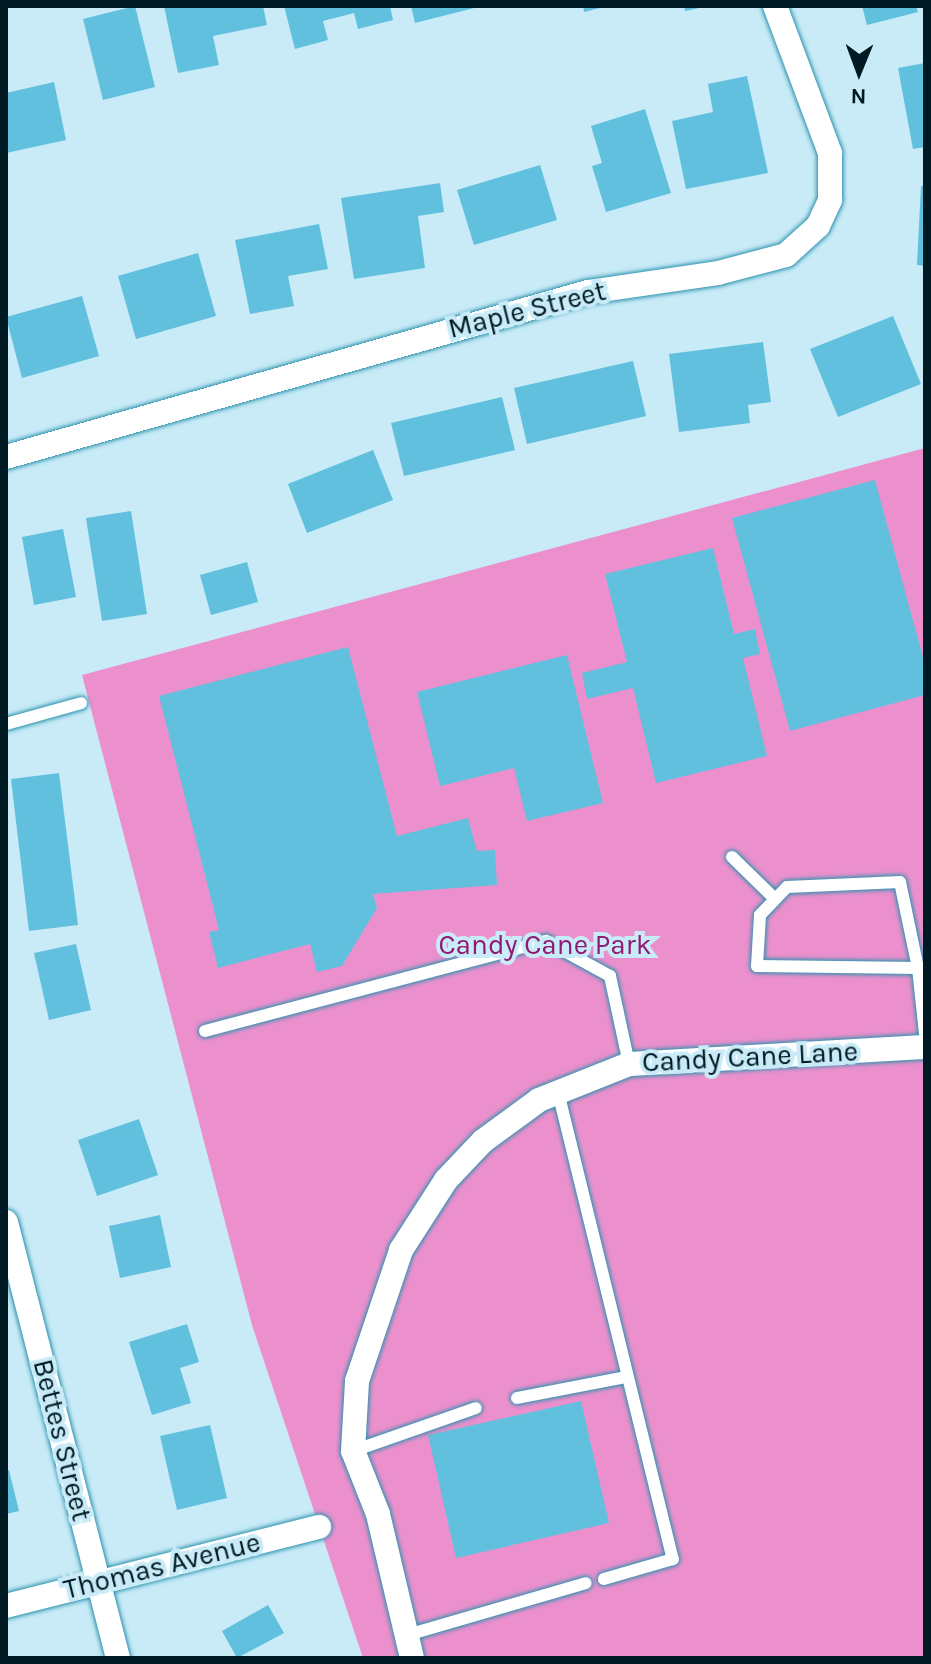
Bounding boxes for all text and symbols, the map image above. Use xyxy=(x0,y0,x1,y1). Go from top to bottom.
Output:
north arrow xyxy=(819,32,899,112)
text: N xyxy=(850,83,867,109)
street label: Maple Street xyxy=(445,274,609,346)
park label: Candy Cane Park xyxy=(438,928,652,962)
street label: Candy Cane Lane xyxy=(641,1035,859,1079)
street label: Bettes Street xyxy=(26,1356,98,1524)
street label: Thomas Avenue xyxy=(60,1525,264,1607)

